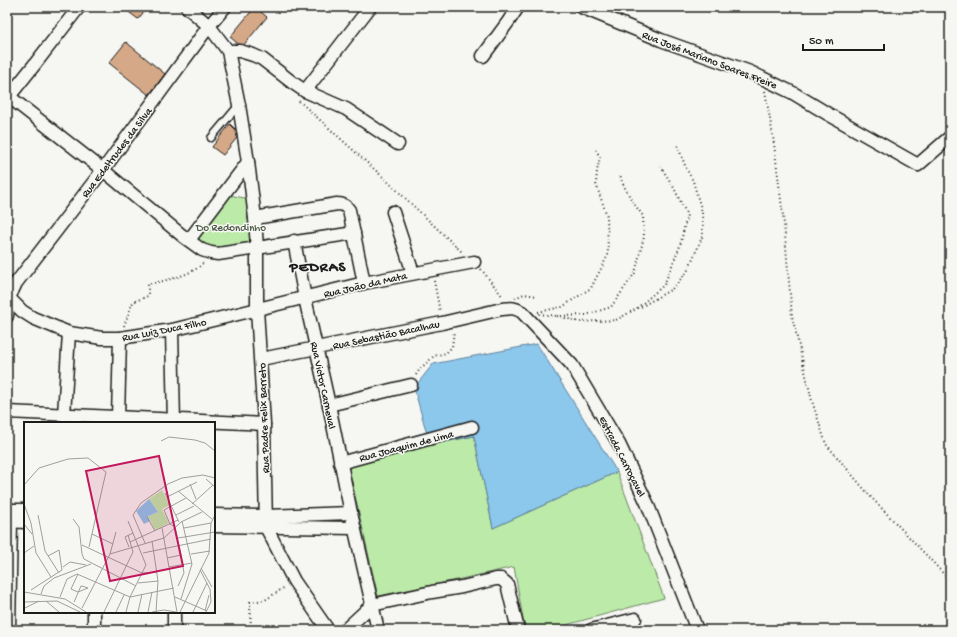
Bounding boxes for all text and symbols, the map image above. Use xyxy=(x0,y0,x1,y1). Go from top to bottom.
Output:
scale bar xyxy=(803,26,884,52)
street label: Rua José Mariano Soares Freire xyxy=(640,30,779,92)
text: 50 m xyxy=(809,35,834,49)
street label: Rua Edeltrudes da Silva xyxy=(80,105,156,200)
park label: Do Redondinho xyxy=(195,223,266,235)
district label: PEDRAS xyxy=(288,259,347,277)
street label: Rua João da Mata xyxy=(323,270,409,301)
street label: Rua Luiz Duca Filho xyxy=(121,317,208,345)
street label: Rua Sebastião Bacalhau xyxy=(332,319,441,353)
street label: Rua Victor Carneval xyxy=(307,341,337,431)
street label: Rua Padre Felix Barreto xyxy=(257,362,273,473)
street label: Estrada Carroçavel xyxy=(596,415,647,500)
inset map xyxy=(24,422,215,613)
street label: Rua Joaquim de Lima xyxy=(358,428,456,465)

